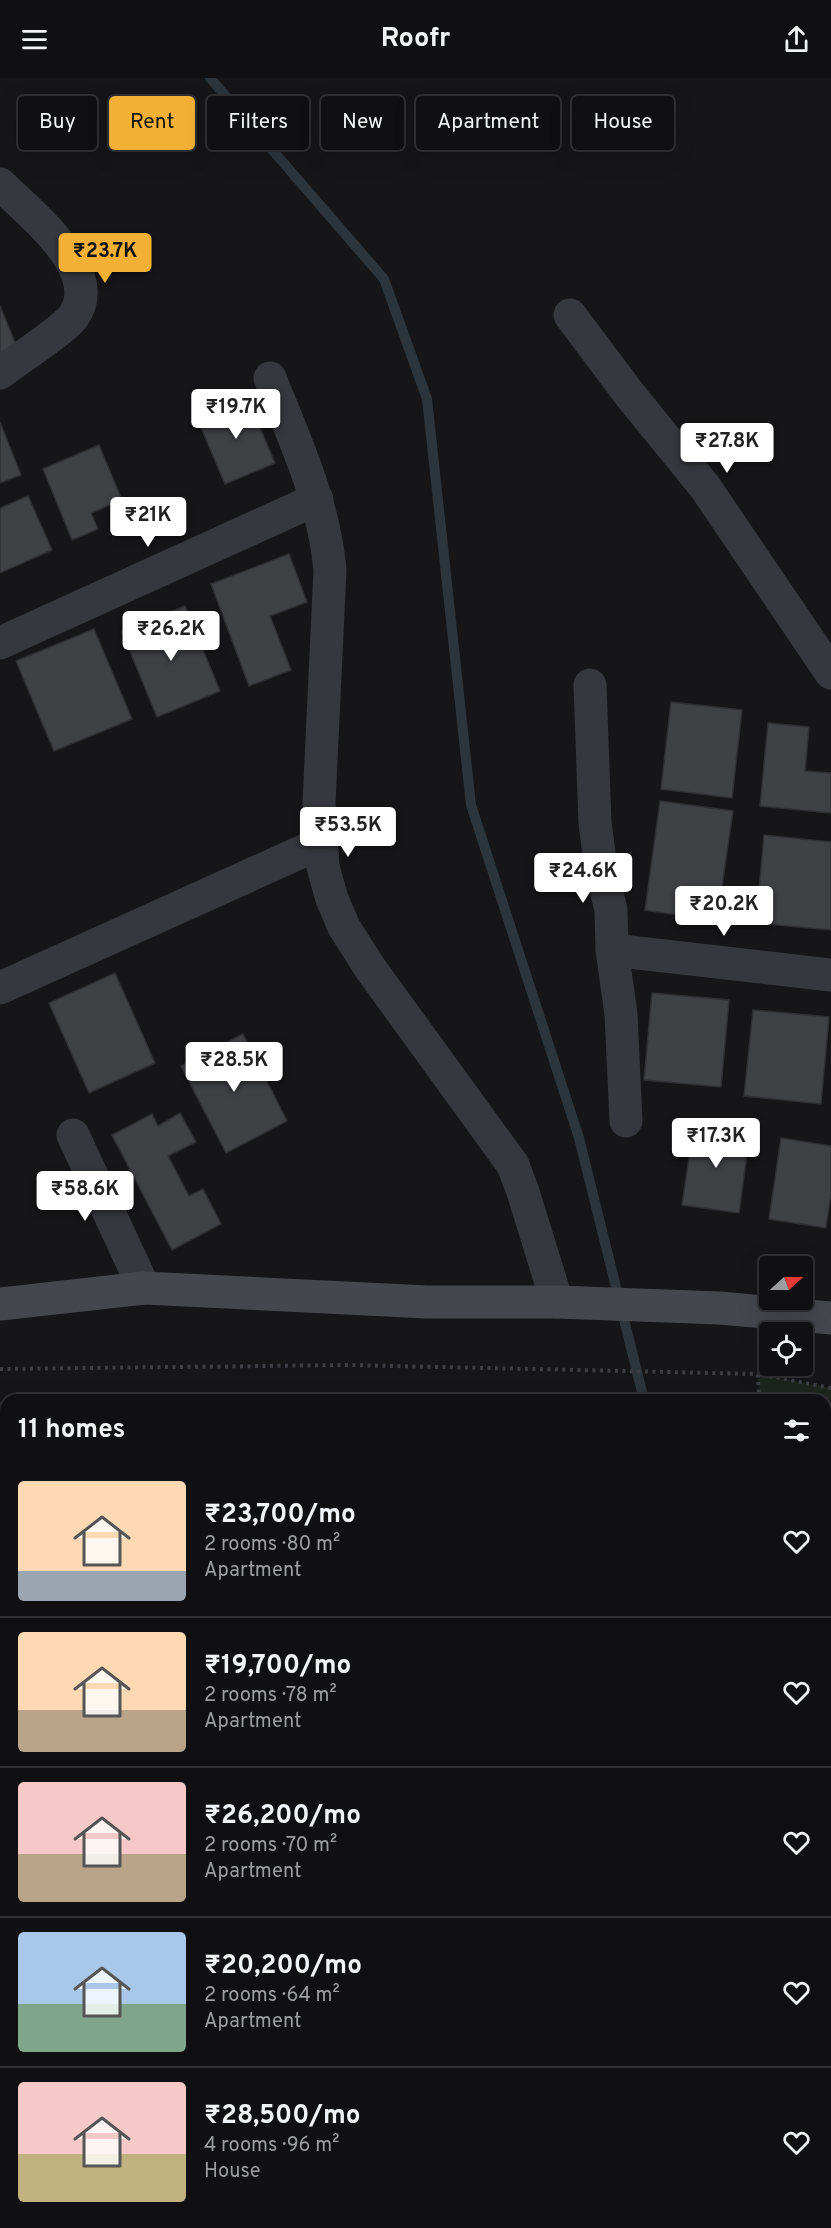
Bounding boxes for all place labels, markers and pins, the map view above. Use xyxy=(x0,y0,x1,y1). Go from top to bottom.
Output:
pin: ₹23.7K xyxy=(56,233,154,284)
pin: ₹19.7K xyxy=(187,389,285,440)
pin: ₹27.8K xyxy=(678,423,776,474)
pin: ₹21K xyxy=(112,497,184,548)
pin: ₹26.2K xyxy=(122,611,220,662)
pin: ₹53.5K xyxy=(299,807,397,858)
pin: ₹24.6K xyxy=(534,853,632,904)
pin: ₹20.2K xyxy=(675,886,773,937)
pin: ₹28.5K xyxy=(185,1042,283,1093)
pin: ₹17.3K xyxy=(667,1118,765,1169)
pin: ₹58.6K xyxy=(36,1171,134,1222)

